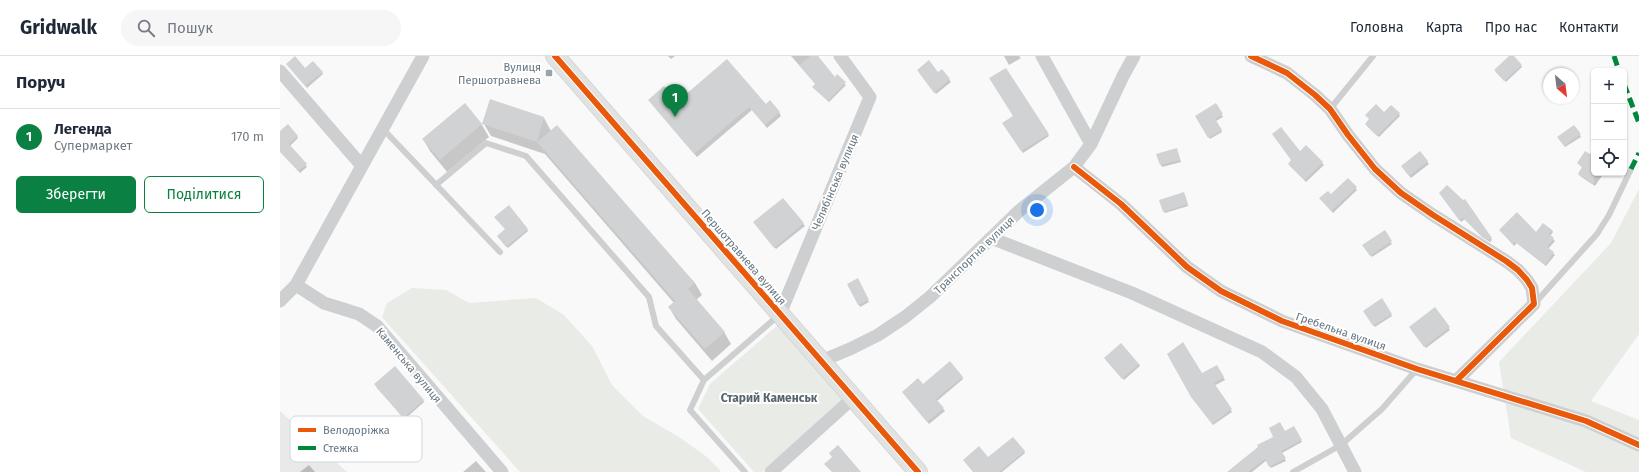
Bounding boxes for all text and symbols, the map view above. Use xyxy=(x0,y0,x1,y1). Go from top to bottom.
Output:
search box xyxy=(121,10,401,46)
text: Gridwalk xyxy=(20,16,97,39)
icon: search xyxy=(135,17,157,39)
text: Пошук xyxy=(167,19,213,37)
text: Головна xyxy=(1350,19,1404,36)
text: Карта xyxy=(1426,19,1463,36)
text: Про нас xyxy=(1485,19,1537,36)
text: Контакти xyxy=(1559,19,1619,36)
place label: Вулиця Першотравнева xyxy=(458,61,541,87)
marker: Вулиця Першотравнева xyxy=(544,68,554,78)
north arrow xyxy=(1543,68,1579,104)
map controls xyxy=(1591,68,1627,176)
button: + xyxy=(1591,68,1627,104)
text: Поруч xyxy=(16,72,65,93)
pin: 1 xyxy=(662,84,688,117)
button: − xyxy=(1591,104,1627,140)
text: Легенда xyxy=(54,120,112,138)
text: 1 xyxy=(26,129,32,144)
text: 170 m xyxy=(231,129,264,144)
street label: Челябінська вулиця xyxy=(809,132,862,232)
text: Супермаркет xyxy=(54,138,132,153)
button: locate xyxy=(1591,140,1627,176)
button: Зберегти xyxy=(16,176,136,213)
button: Поділитися xyxy=(144,176,264,213)
your location xyxy=(1027,200,1047,220)
street label: Першотравнева вулиця xyxy=(698,207,789,308)
street label: Транспортна вулиця xyxy=(932,214,1017,297)
street label: Гребельна вулиця xyxy=(1294,310,1388,353)
street label: Каменська вулиця xyxy=(373,325,444,406)
district label: Старий Каменськ xyxy=(721,391,818,405)
legend xyxy=(290,416,422,462)
text: Велодоріжка xyxy=(323,424,390,437)
text: Стежка xyxy=(323,442,359,455)

